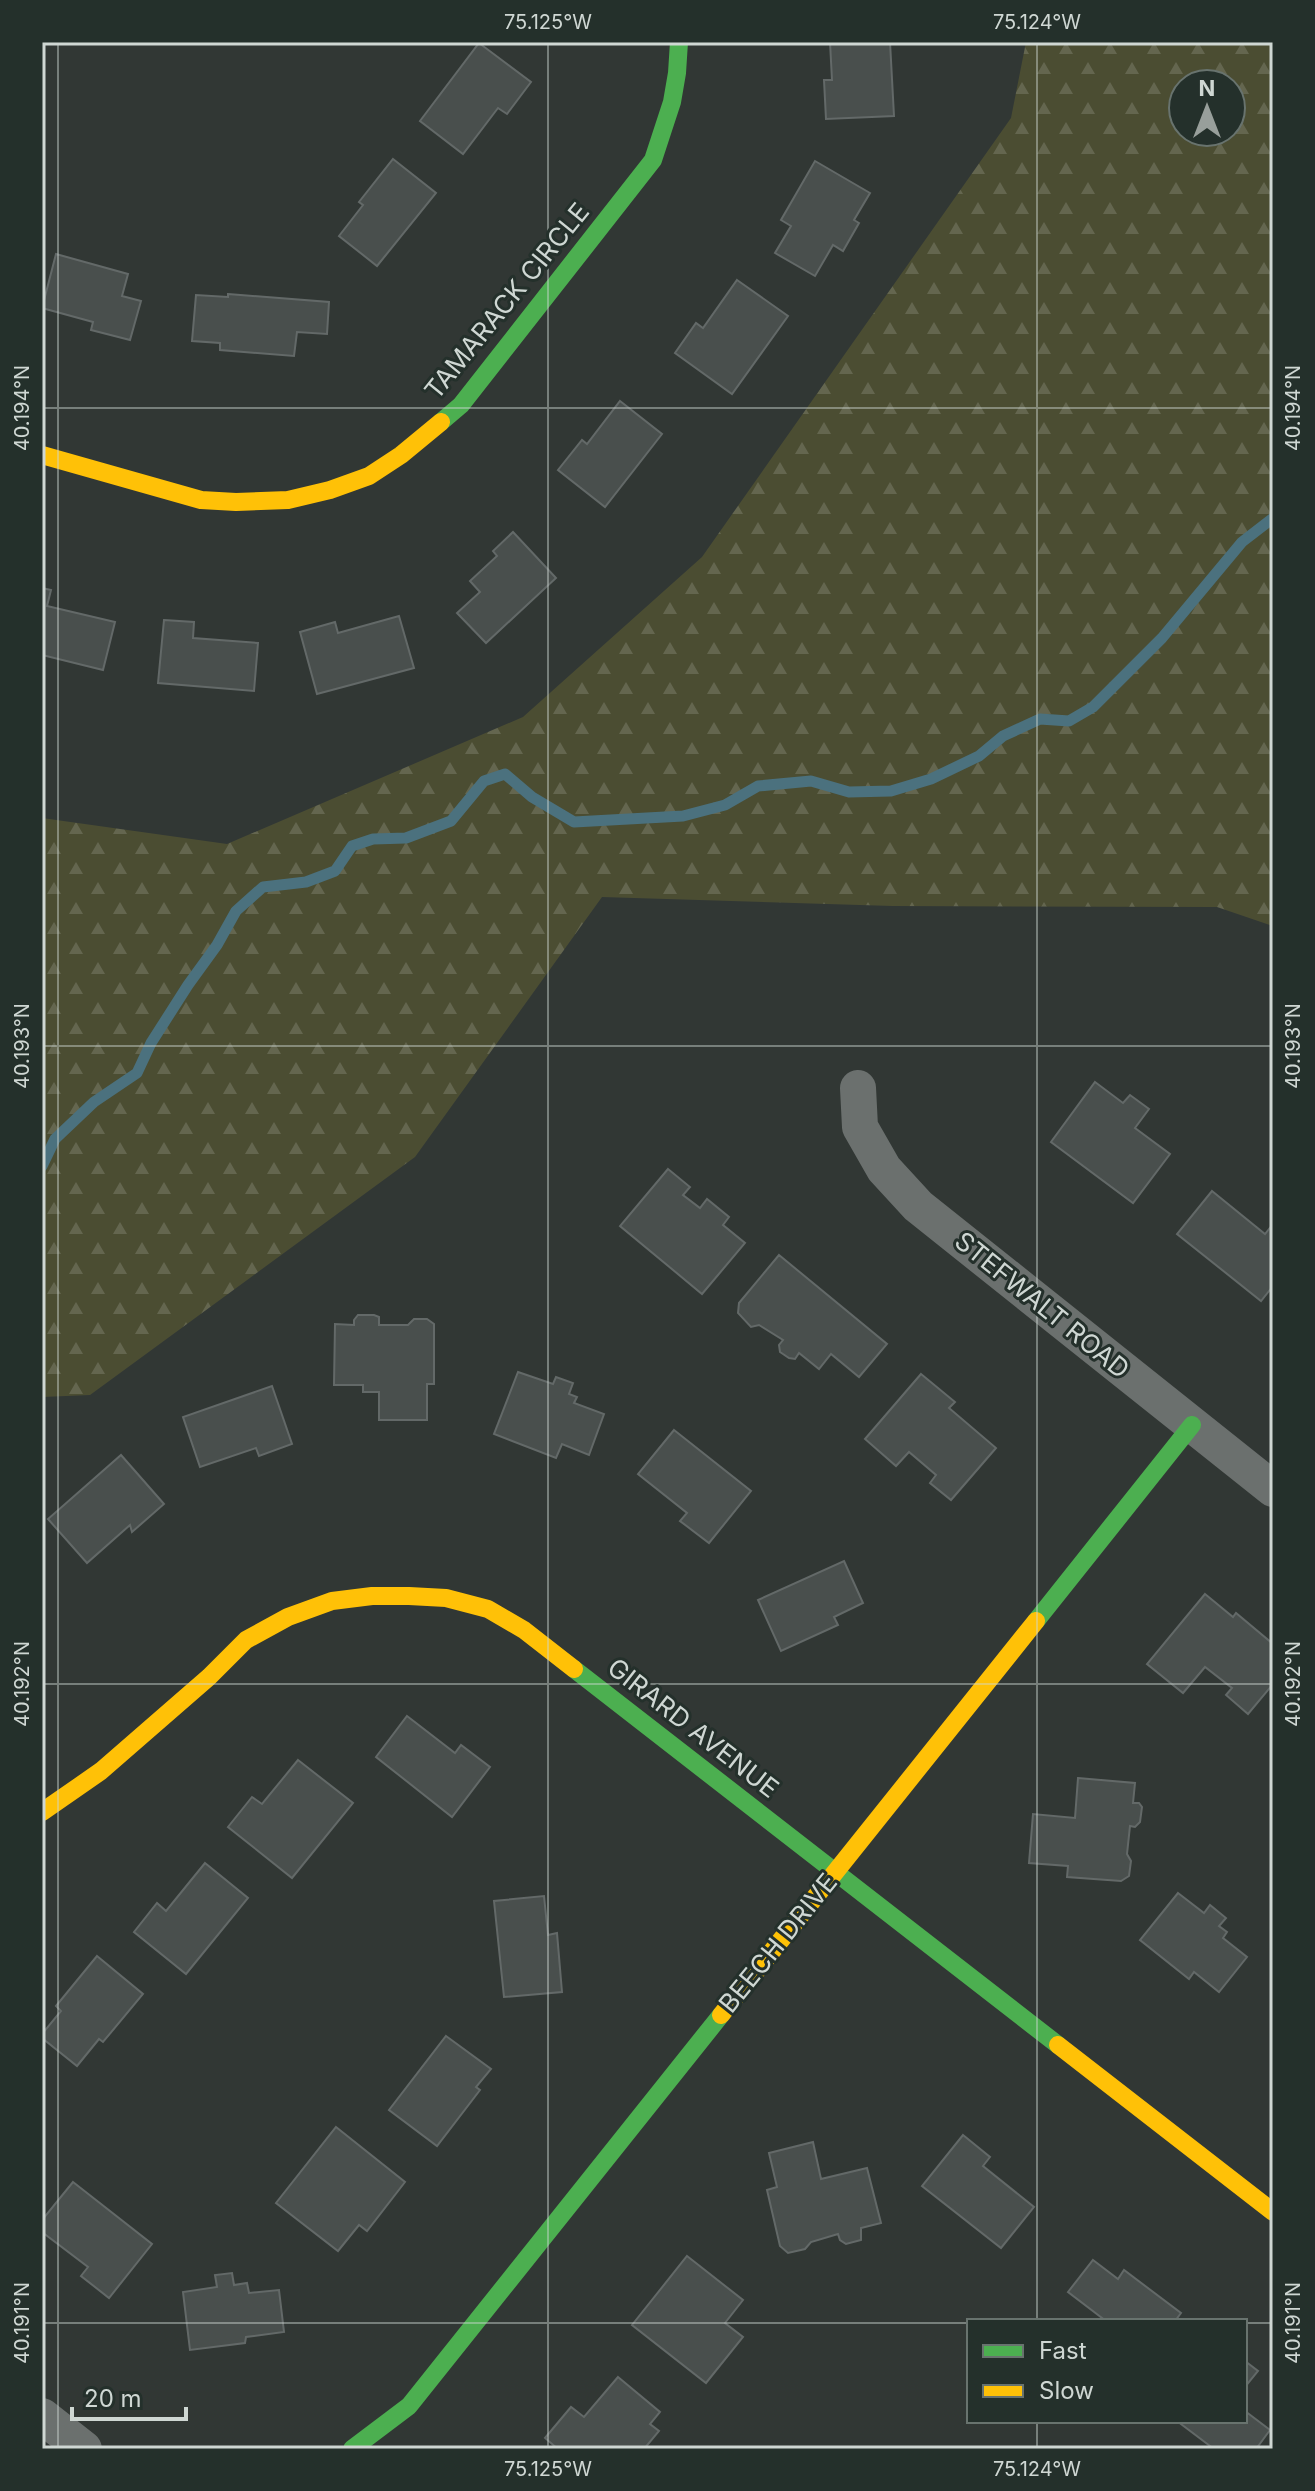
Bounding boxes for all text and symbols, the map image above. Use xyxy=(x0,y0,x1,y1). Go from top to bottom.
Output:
text: 75.125°W xyxy=(504,10,592,34)
text: 75.124°W xyxy=(993,10,1081,34)
north arrow xyxy=(1167,68,1247,148)
text: N xyxy=(1199,75,1215,101)
street label: TAMARACK CIRCLE xyxy=(418,196,595,405)
text: 40.194°N xyxy=(10,365,34,451)
text: 40.194°N xyxy=(1281,365,1305,451)
text: 40.193°N xyxy=(10,1003,34,1089)
text: 40.193°N xyxy=(1281,1003,1305,1089)
street label: STEFWALT ROAD xyxy=(949,1225,1136,1384)
text: 40.192°N xyxy=(10,1641,34,1727)
text: 40.192°N xyxy=(1281,1641,1305,1727)
street label: GIRARD AVENUE xyxy=(602,1651,785,1804)
street label: BEECH DRIVE xyxy=(712,1867,843,2018)
text: 40.191°N xyxy=(10,2282,34,2364)
text: 40.191°N xyxy=(1281,2282,1305,2364)
legend xyxy=(967,2319,1247,2423)
text: Fast xyxy=(1039,2336,1087,2365)
scale bar xyxy=(72,2371,186,2421)
text: Slow xyxy=(1039,2376,1094,2405)
text: 20 m xyxy=(84,2384,142,2413)
text: 75.125°W xyxy=(504,2457,592,2481)
text: 75.124°W xyxy=(993,2457,1081,2481)

